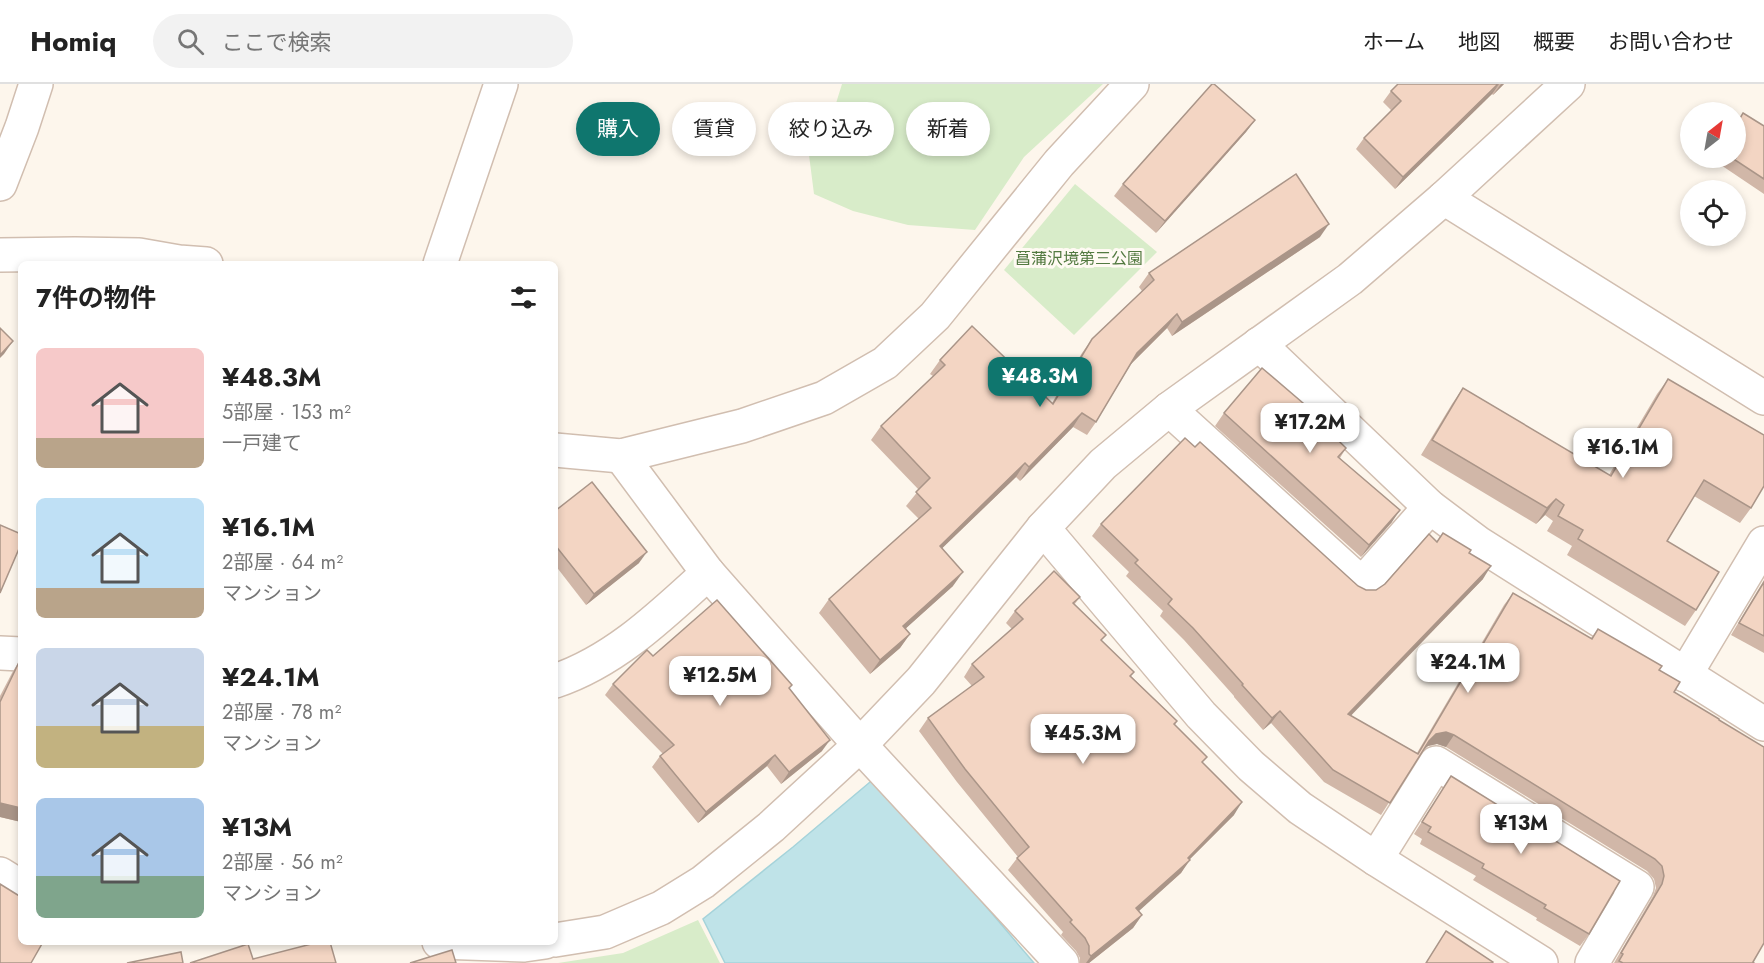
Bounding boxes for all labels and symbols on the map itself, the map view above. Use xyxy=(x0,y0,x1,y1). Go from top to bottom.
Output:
north arrow xyxy=(1680,102,1746,168)
park label: 菖蒲沢境第三公園 xyxy=(1015,247,1143,270)
pin: ¥48.3M xyxy=(991,357,1089,408)
pin: ¥17.2M xyxy=(1261,403,1359,454)
pin: ¥16.1M xyxy=(1574,428,1672,479)
pin: ¥24.1M xyxy=(1419,643,1517,694)
pin: ¥12.5M xyxy=(671,656,769,707)
pin: ¥45.3M xyxy=(1034,714,1132,765)
pin: ¥13M xyxy=(1485,804,1557,855)

